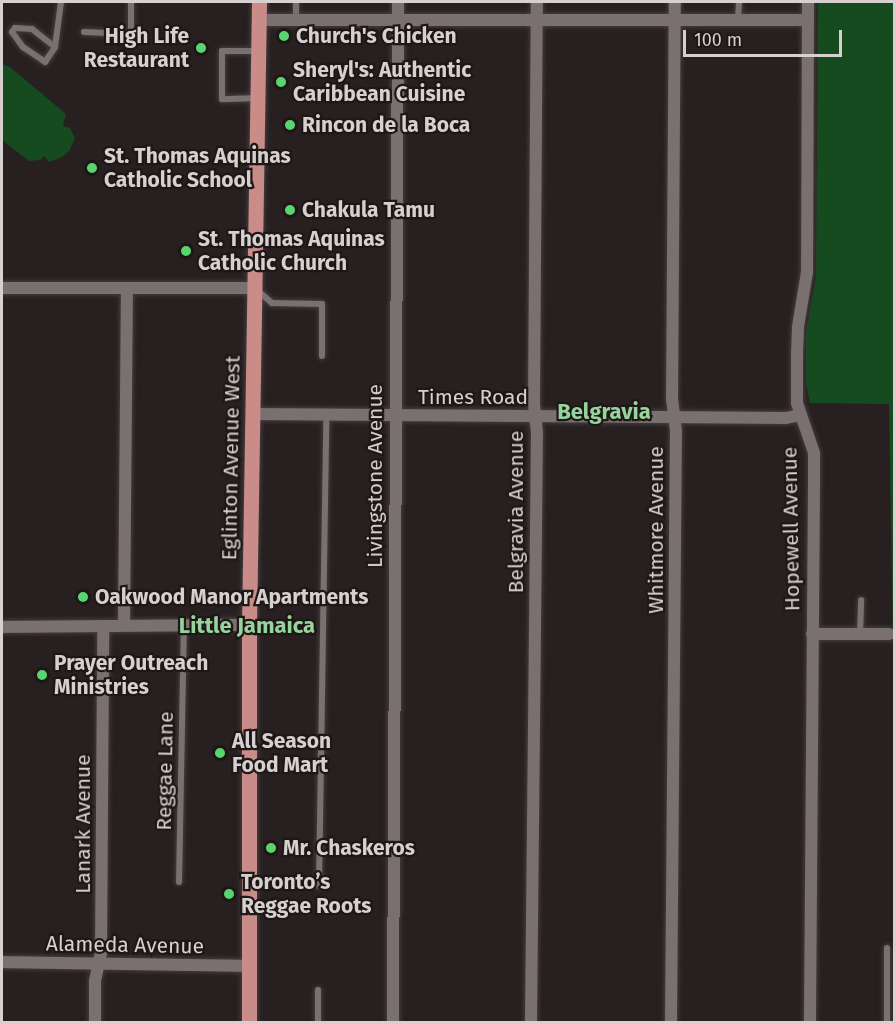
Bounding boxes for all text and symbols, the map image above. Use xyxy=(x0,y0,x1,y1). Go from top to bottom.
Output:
scale bar xyxy=(686,18,845,56)
place label: High Life Restaurant xyxy=(84,23,189,73)
place label: Church's Chicken xyxy=(296,23,457,49)
marker: Church's Chicken xyxy=(277,29,291,43)
text: 100 m xyxy=(694,29,742,51)
marker: High Life Restaurant xyxy=(194,41,208,55)
place label: Sheryl's: Authentic Caribbean Cuisine xyxy=(293,57,471,107)
marker: Sheryl's: Authentic Caribbean Cuisine xyxy=(274,75,288,89)
place label: Rincon de la Boca xyxy=(302,112,470,138)
marker: Rincon de la Boca xyxy=(283,118,297,132)
place label: St. Thomas Aquinas Catholic School xyxy=(104,143,291,193)
marker: St. Thomas Aquinas Catholic School xyxy=(85,161,99,175)
place label: Chakula Tamu xyxy=(302,197,435,223)
marker: Chakula Tamu xyxy=(283,203,297,217)
place label: St. Thomas Aquinas Catholic Church xyxy=(198,226,385,276)
marker: St. Thomas Aquinas Catholic Church xyxy=(179,244,193,258)
street label: Eglinton Avenue West xyxy=(217,355,245,561)
street label: Livingstone Avenue xyxy=(362,384,388,568)
street label: Times Road xyxy=(418,384,528,410)
district label: Belgravia xyxy=(557,399,651,425)
street label: Belgravia Avenue xyxy=(503,431,529,593)
street label: Whitmore Avenue xyxy=(643,446,669,614)
street label: Hopewell Avenue xyxy=(777,447,805,611)
place label: Oakwood Manor Apartments xyxy=(95,584,368,610)
marker: Oakwood Manor Apartments xyxy=(76,590,90,604)
district label: Little Jamaica xyxy=(179,613,315,639)
place label: Prayer Outreach Ministries xyxy=(54,650,208,700)
marker: Prayer Outreach Ministries xyxy=(35,668,49,682)
street label: Reggae Lane xyxy=(151,711,179,831)
place label: All Season Food Mart xyxy=(232,728,331,778)
marker: All Season Food Mart xyxy=(213,746,227,760)
street label: Lanark Avenue xyxy=(70,754,96,894)
place label: Mr. Chaskeros xyxy=(283,835,415,861)
marker: Mr. Chaskeros xyxy=(264,841,278,855)
place label: Toronto’s Reggae Roots xyxy=(241,869,371,919)
marker: Toronto’s Reggae Roots xyxy=(222,887,236,901)
street label: Alameda Avenue xyxy=(46,931,204,959)

